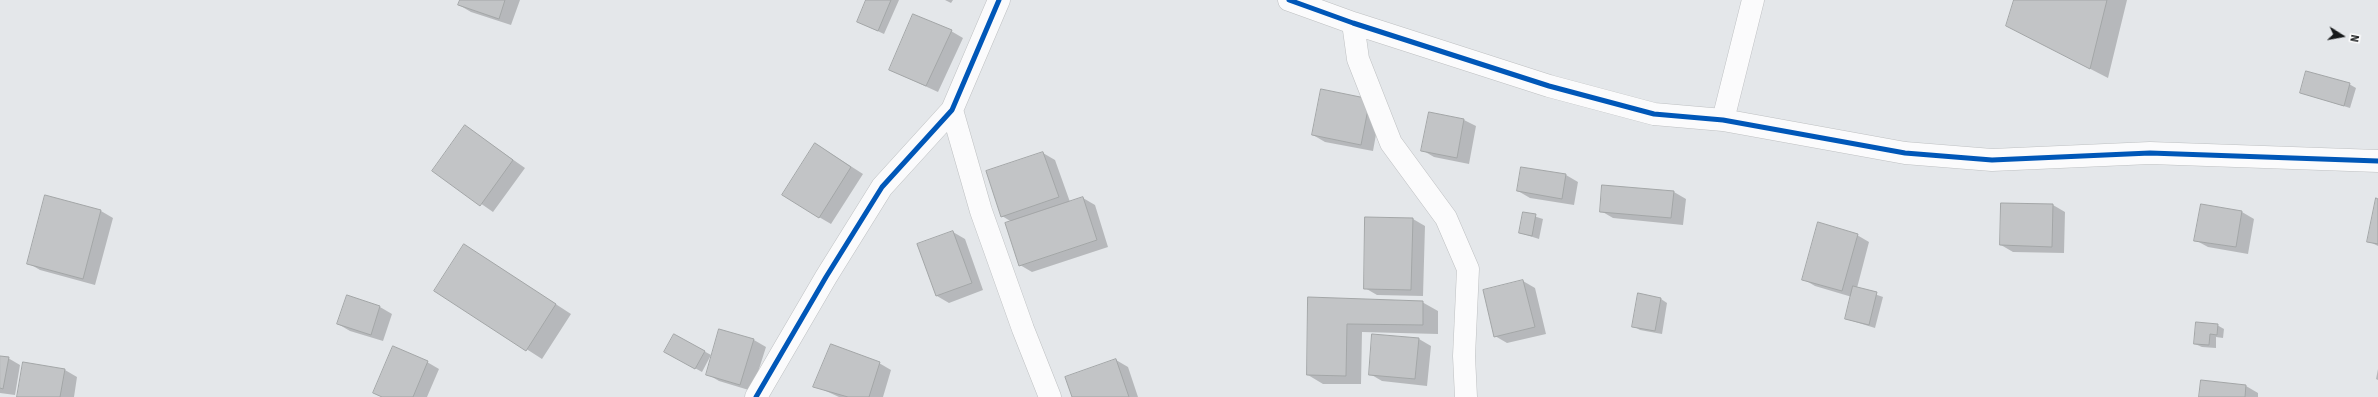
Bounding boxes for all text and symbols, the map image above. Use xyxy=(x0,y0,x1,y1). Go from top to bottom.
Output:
north arrow xyxy=(2322,16,2362,56)
text: N xyxy=(2346,33,2362,43)

